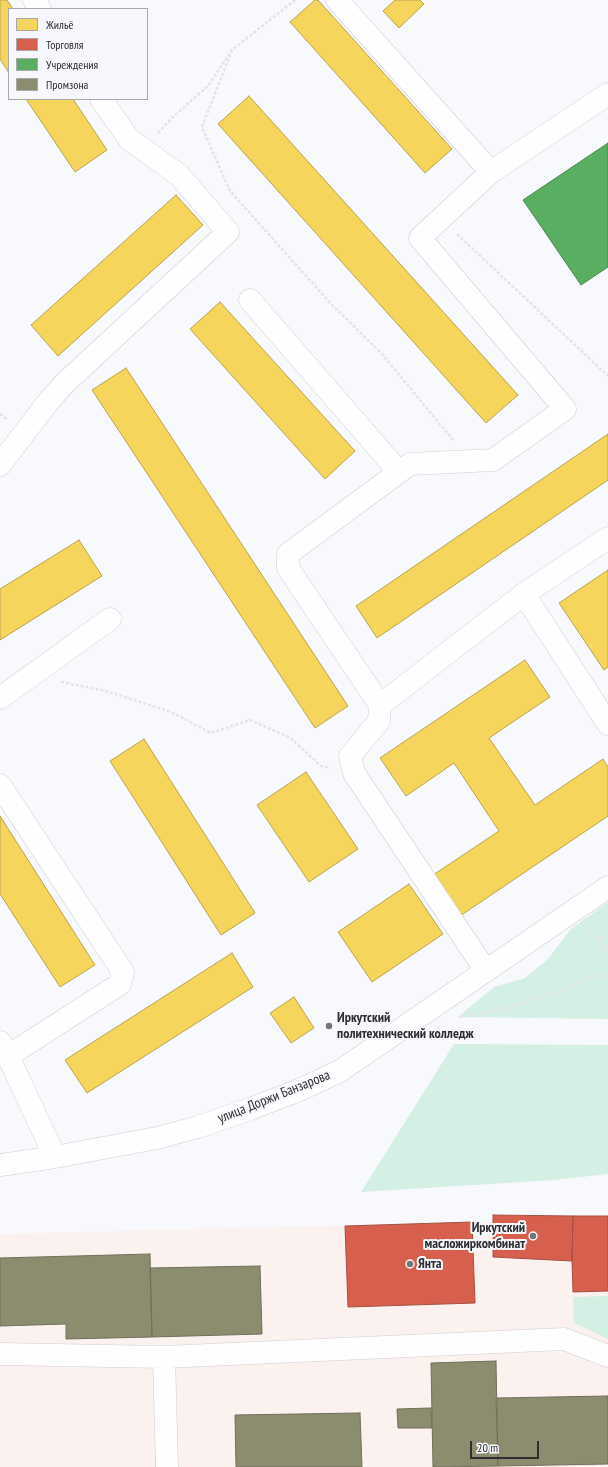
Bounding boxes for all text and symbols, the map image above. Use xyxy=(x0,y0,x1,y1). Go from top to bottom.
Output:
legend xyxy=(8,8,148,100)
text: Жильё xyxy=(46,17,73,32)
text: Торговля xyxy=(46,37,84,52)
text: Учреждения xyxy=(46,57,98,72)
text: Промзона xyxy=(46,77,88,92)
place label: Иркутский политехнический колледж xyxy=(337,1010,474,1042)
marker: Иркутский политехнический колледж xyxy=(324,1021,334,1031)
street label: улица Доржи Банзарова xyxy=(215,1067,333,1127)
place label: Иркутский масложиркомбинат xyxy=(424,1220,525,1252)
marker: Иркутский масложиркомбинат xyxy=(528,1231,538,1241)
place label: Янта xyxy=(418,1256,442,1272)
marker: Янта xyxy=(405,1259,415,1269)
scale bar xyxy=(472,1433,541,1459)
text: 20 m xyxy=(477,1440,498,1455)

